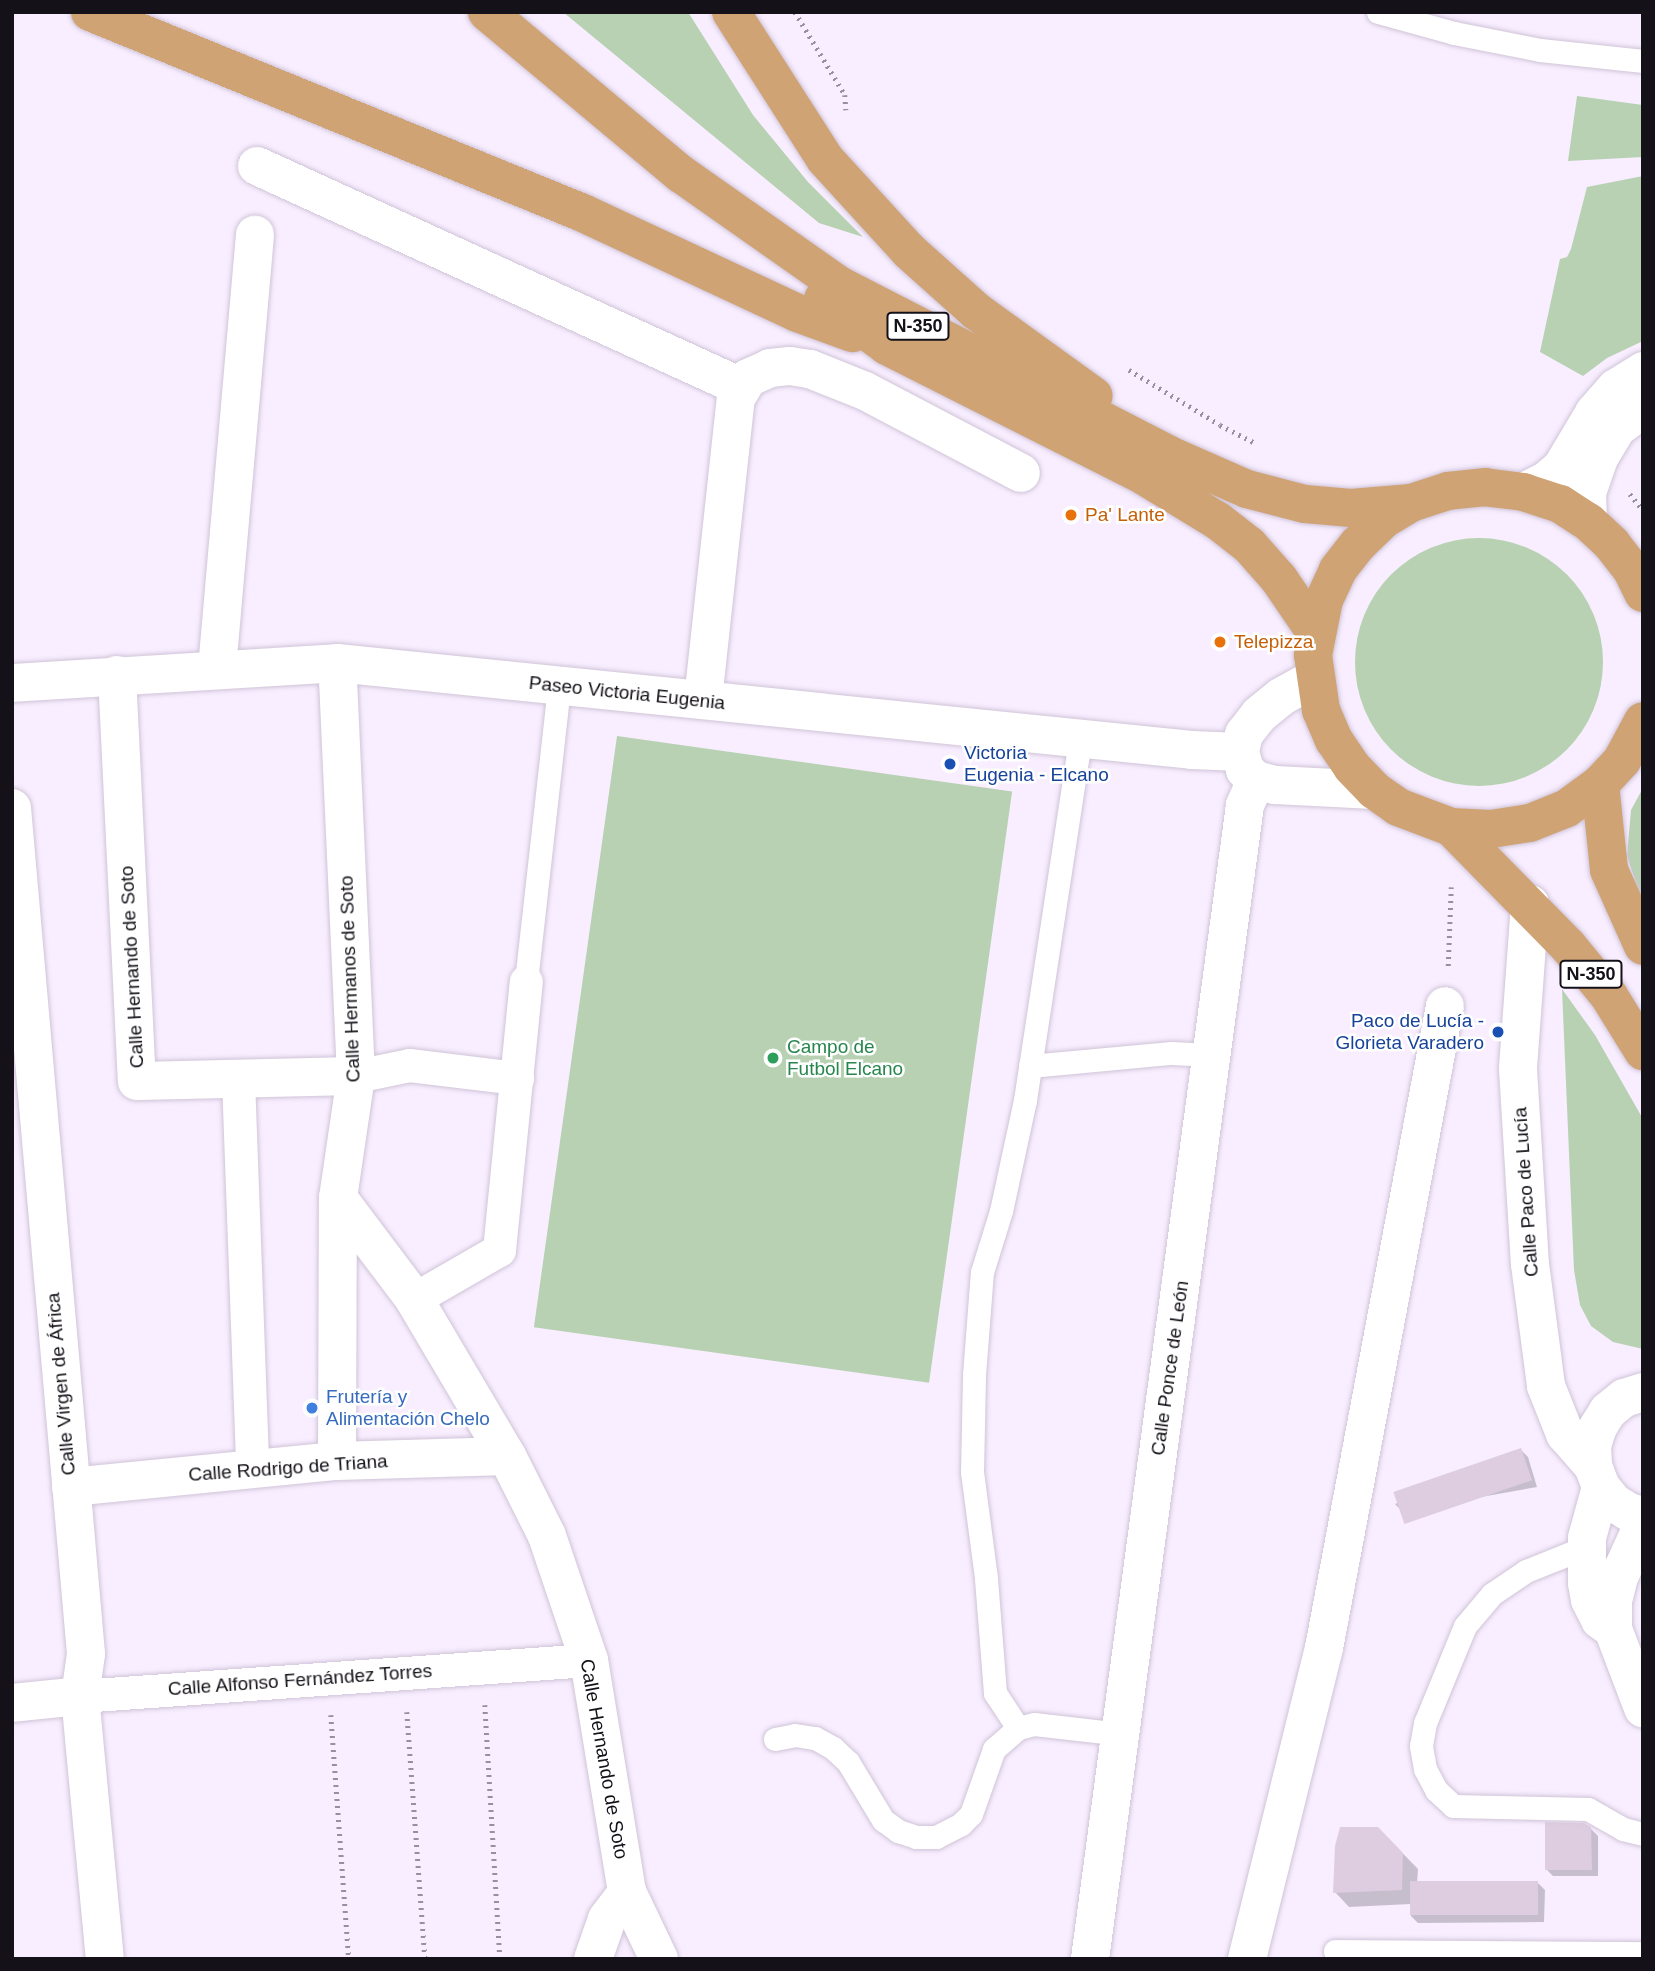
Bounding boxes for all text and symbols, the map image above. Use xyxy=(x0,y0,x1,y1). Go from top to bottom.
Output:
road number: N-350 xyxy=(885,312,951,340)
place label: Pa' Lante xyxy=(1085,504,1165,526)
marker: Pa' Lante xyxy=(1063,507,1079,523)
place label: Telepizza xyxy=(1234,631,1313,653)
marker: Telepizza xyxy=(1212,634,1228,650)
street label: Paseo Victoria Eugenia xyxy=(528,671,726,715)
place label: Victoria Eugenia - Elcano xyxy=(964,742,1109,786)
marker: Victoria Eugenia - Elcano xyxy=(942,756,958,772)
street label: Calle Hernando de Soto xyxy=(115,865,149,1069)
street label: Calle Hermanos de Soto xyxy=(335,875,365,1083)
road number: N-350 xyxy=(1558,959,1624,988)
place label: Paco de Lucía - Glorieta Varadero xyxy=(1335,1010,1484,1054)
marker: Paco de Lucía - Glorieta Varadero xyxy=(1490,1024,1506,1040)
place label: Campo de Futbol Elcano xyxy=(787,1036,903,1080)
marker: Campo de Futbol Elcano xyxy=(765,1050,781,1066)
street label: Calle Paco de Lucía xyxy=(1509,1106,1543,1278)
street label: Calle Ponce de León xyxy=(1146,1279,1194,1457)
street label: Calle Virgen de África xyxy=(42,1292,80,1476)
place label: Frutería y Alimentación Chelo xyxy=(326,1386,490,1430)
marker: Frutería y Alimentación Chelo xyxy=(304,1400,320,1416)
street label: Calle Rodrigo de Triana xyxy=(187,1450,389,1486)
street label: Calle Hernando de Soto xyxy=(575,1657,633,1861)
street label: Calle Alfonso Fernández Torres xyxy=(166,1659,434,1701)

